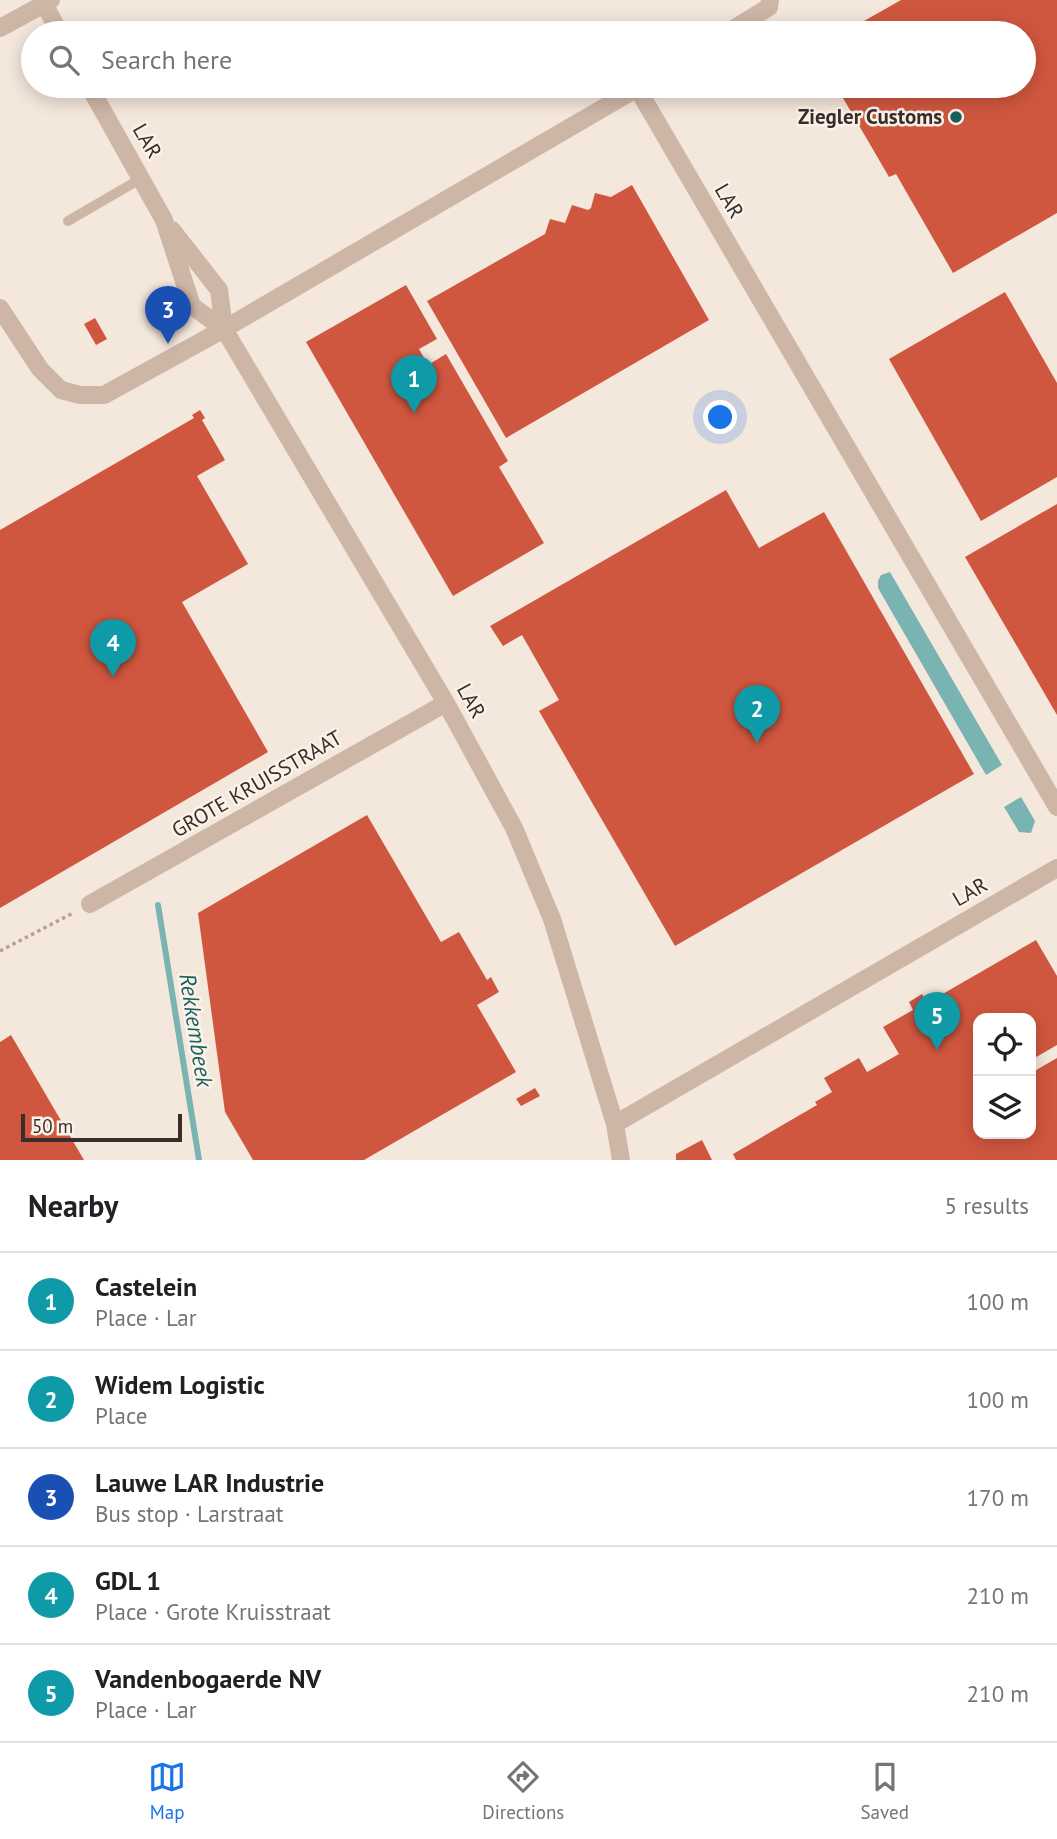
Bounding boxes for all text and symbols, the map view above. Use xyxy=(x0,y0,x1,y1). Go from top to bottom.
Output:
search box xyxy=(21,21,1036,98)
icon: search xyxy=(45,41,83,79)
text: Search here xyxy=(101,43,232,76)
place label: Ziegler Customs xyxy=(798,103,942,130)
marker: Ziegler Customs xyxy=(948,109,964,125)
street label: LAR xyxy=(127,119,168,163)
street label: LAR xyxy=(709,179,750,223)
pin: 3 xyxy=(145,286,191,344)
pin: 1 xyxy=(391,355,437,413)
your location xyxy=(703,400,737,434)
pin: 4 xyxy=(90,619,136,677)
street label: LAR xyxy=(451,679,492,723)
pin: 2 xyxy=(734,685,780,743)
street label: GROTE KRUISSTRAAT xyxy=(167,724,347,843)
street label: LAR xyxy=(948,871,992,912)
water label: Rekkembeek xyxy=(173,971,220,1090)
pin: 5 xyxy=(914,992,960,1050)
map controls xyxy=(973,1013,1036,1139)
button: locate xyxy=(973,1013,1036,1076)
button: layers xyxy=(973,1076,1036,1139)
scale bar xyxy=(21,1111,182,1143)
text: 50 m xyxy=(32,1114,73,1138)
text: Nearby xyxy=(28,1186,118,1225)
text: 5 results xyxy=(945,1191,1029,1220)
text: Castelein xyxy=(95,1270,197,1303)
text: 1 xyxy=(44,1287,58,1316)
text: 100 m xyxy=(967,1287,1029,1316)
text: Place · Lar xyxy=(95,1303,197,1332)
text: Widem Logistic xyxy=(95,1368,265,1401)
text: 2 xyxy=(44,1385,58,1414)
text: 100 m xyxy=(967,1385,1029,1414)
text: Place xyxy=(95,1401,148,1430)
text: Lauwe LAR Industrie xyxy=(95,1466,324,1499)
text: 3 xyxy=(44,1483,58,1512)
text: 170 m xyxy=(967,1483,1029,1512)
text: Bus stop · Larstraat xyxy=(95,1499,284,1528)
text: GDL 1 xyxy=(95,1564,161,1597)
text: 4 xyxy=(44,1581,58,1610)
text: 210 m xyxy=(967,1581,1029,1610)
text: Place · Grote Kruisstraat xyxy=(95,1597,331,1626)
text: Vandenbogaerde NV xyxy=(95,1662,321,1695)
text: 5 xyxy=(44,1679,58,1708)
text: 210 m xyxy=(967,1679,1029,1708)
text: Place · Lar xyxy=(95,1695,197,1724)
tab: Map xyxy=(148,1758,186,1824)
tab: Directions xyxy=(482,1758,564,1824)
tab: Saved xyxy=(861,1758,909,1824)

